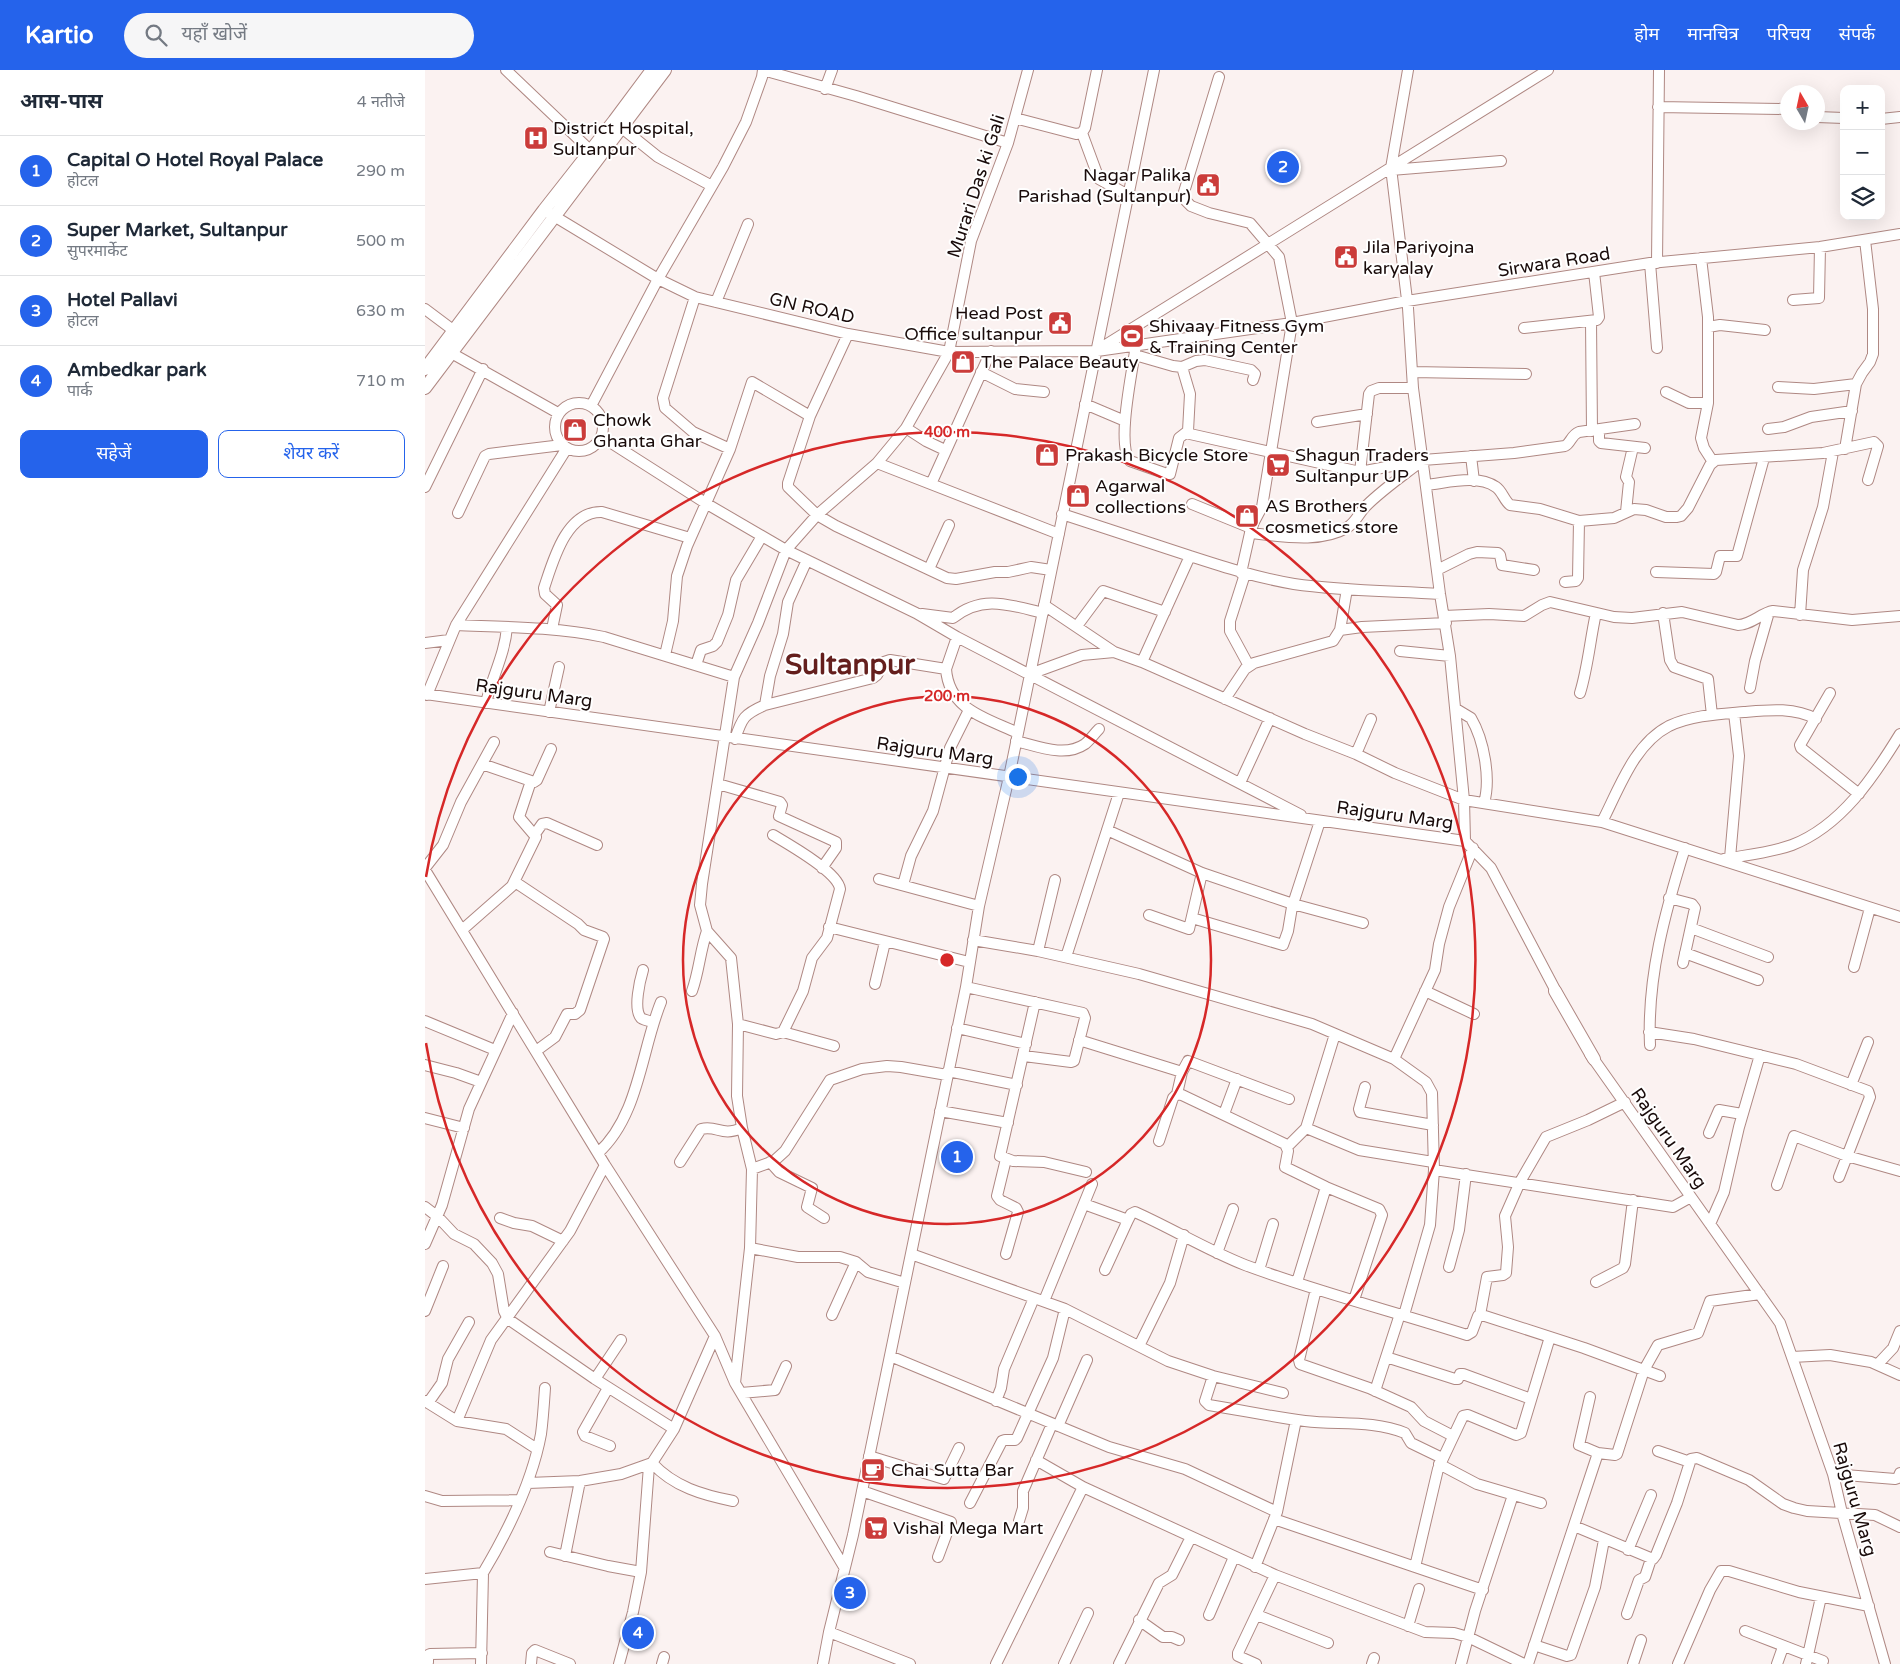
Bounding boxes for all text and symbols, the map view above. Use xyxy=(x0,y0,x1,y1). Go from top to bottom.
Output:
search box xyxy=(124,13,474,58)
text: Kartio xyxy=(25,21,94,50)
icon: search xyxy=(142,21,170,49)
text: यहाँ खोजें xyxy=(182,23,247,45)
text: होम xyxy=(1634,23,1659,45)
text: मानचित्र xyxy=(1687,23,1739,45)
text: परिचय xyxy=(1767,23,1811,45)
text: संपर्क xyxy=(1839,23,1875,45)
north arrow xyxy=(1780,85,1825,130)
map controls xyxy=(1840,85,1885,220)
button: + xyxy=(1840,85,1885,130)
text: आस-पास xyxy=(20,89,103,114)
text: 4 नतीजे xyxy=(357,92,405,112)
street label: Murari Das ki Gali xyxy=(942,111,1010,261)
place label: District Hospital, Sultanpur xyxy=(553,117,694,160)
hospital icon: District Hospital, Sultanpur xyxy=(523,125,549,151)
button: − xyxy=(1840,130,1885,175)
pin: 2 xyxy=(1267,148,1299,186)
text: Capital O Hotel Royal Palace xyxy=(67,149,323,171)
text: 1 xyxy=(31,161,41,181)
text: 290 m xyxy=(356,161,405,181)
place label: Nagar Palika Parishad (Sultanpur) xyxy=(1018,164,1191,207)
text: होटल xyxy=(67,171,99,191)
public building icon: Nagar Palika Parishad (Sultanpur) xyxy=(1195,172,1221,198)
button: layers xyxy=(1840,175,1885,220)
text: Super Market, Sultanpur xyxy=(67,219,288,241)
text: 2 xyxy=(31,231,41,251)
text: 500 m xyxy=(356,231,405,251)
place label: Jila Pariyojna karyalay xyxy=(1363,236,1474,279)
text: सुपरमार्केट xyxy=(67,241,128,261)
street label: Sirwara Road xyxy=(1496,242,1612,282)
public building icon: Jila Pariyojna karyalay xyxy=(1333,244,1359,270)
street label: GN ROAD xyxy=(767,288,857,328)
text: Hotel Pallavi xyxy=(67,289,178,311)
text: 3 xyxy=(31,301,41,321)
text: 630 m xyxy=(356,301,405,321)
place label: Head Post Office sultanpur xyxy=(904,302,1043,345)
public building icon: Head Post Office sultanpur xyxy=(1047,310,1073,336)
text: होटल xyxy=(67,311,99,331)
place label: Shivaay Fitness Gym & Training Center xyxy=(1149,315,1324,358)
sports icon: Shivaay Fitness Gym & Training Center xyxy=(1119,323,1145,349)
shop icon: The Palace Beauty xyxy=(950,349,976,375)
place label: The Palace Beauty xyxy=(981,351,1139,373)
text: Ambedkar park xyxy=(67,359,207,381)
text: 4 xyxy=(31,371,41,391)
text: 710 m xyxy=(356,371,405,391)
text: पार्क xyxy=(67,381,93,401)
place label: Chowk Ghanta Ghar xyxy=(593,409,702,452)
shop icon: Chowk Ghanta Ghar xyxy=(562,417,588,443)
text: 400 m xyxy=(924,423,970,441)
button: सहेजें xyxy=(20,430,208,478)
button: शेयर करें xyxy=(218,430,405,478)
shop icon: Prakash Bicycle Store xyxy=(1034,442,1060,468)
place label: Prakash Bicycle Store xyxy=(1065,444,1248,466)
place label: Shagun Traders Sultanpur UP xyxy=(1295,444,1429,487)
supermarket icon: Shagun Traders Sultanpur UP xyxy=(1265,452,1291,478)
place label: Agarwal collections xyxy=(1095,475,1186,518)
shop icon: Agarwal collections xyxy=(1065,483,1091,509)
place label: AS Brothers cosmetics store xyxy=(1265,495,1398,538)
shop icon: AS Brothers cosmetics store xyxy=(1234,503,1260,529)
district label: Sultanpur xyxy=(785,648,916,682)
street label: Rajguru Marg xyxy=(474,674,594,712)
text: 200 m xyxy=(924,687,970,705)
street label: Rajguru Marg xyxy=(875,732,995,770)
your location xyxy=(1005,764,1031,790)
street label: Rajguru Marg xyxy=(1335,796,1455,834)
centre of rings xyxy=(938,951,956,969)
street label: Rajguru Marg xyxy=(1626,1083,1712,1193)
pin: 1 xyxy=(941,1138,973,1176)
street label: Rajguru Marg xyxy=(1828,1439,1882,1559)
cafe icon: Chai Sutta Bar xyxy=(860,1457,886,1483)
place label: Chai Sutta Bar xyxy=(891,1459,1014,1481)
supermarket icon: Vishal Mega Mart xyxy=(863,1515,889,1541)
place label: Vishal Mega Mart xyxy=(893,1517,1044,1539)
pin: 3 xyxy=(834,1574,866,1612)
pin: 4 xyxy=(622,1614,654,1652)

